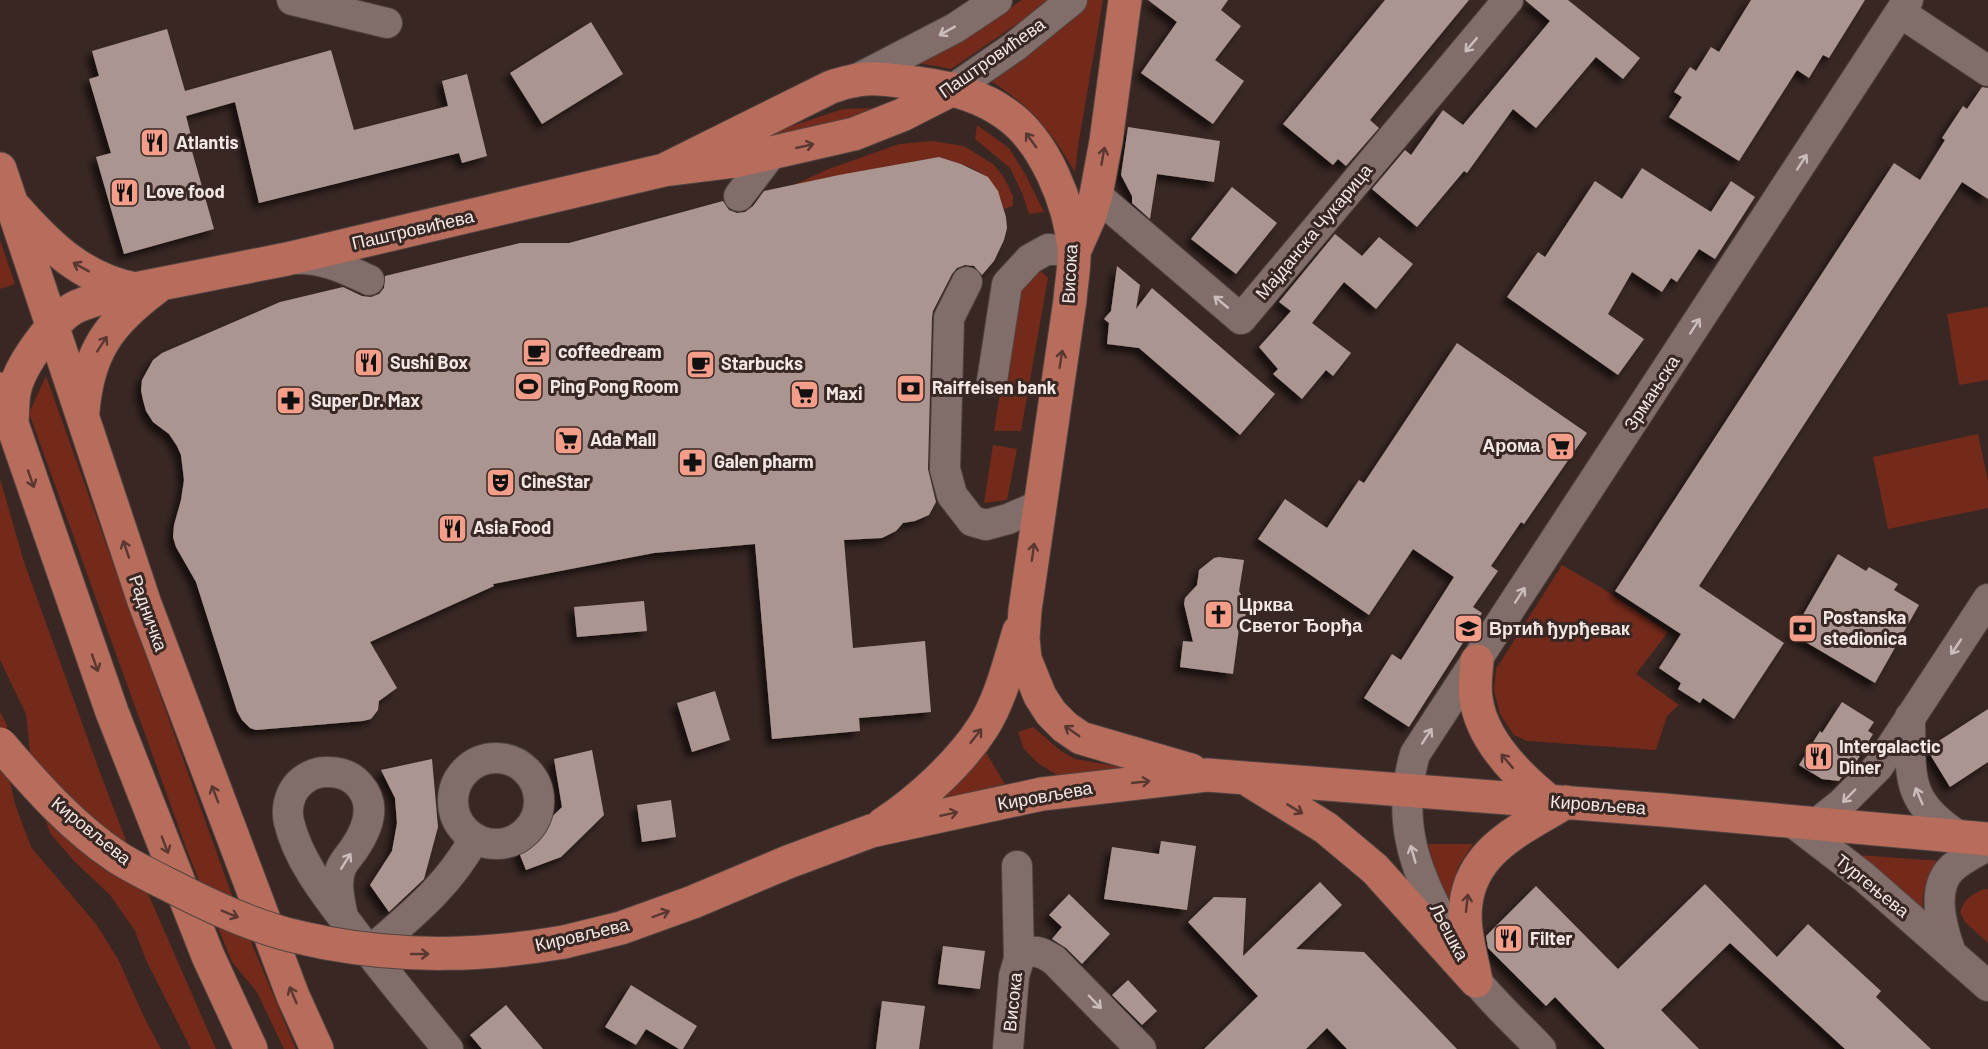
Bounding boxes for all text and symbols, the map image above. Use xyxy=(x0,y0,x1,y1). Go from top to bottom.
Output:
street label: Паштровићева xyxy=(934,12,1050,102)
one-way arrow xyxy=(939,26,956,38)
one-way arrow xyxy=(1464,37,1478,52)
restaurant icon: Atlantis xyxy=(139,127,171,159)
place label: Atlantis xyxy=(176,131,239,153)
one-way arrow xyxy=(1025,132,1037,148)
one-way arrow xyxy=(795,139,814,151)
one-way arrow xyxy=(1098,147,1109,166)
one-way arrow xyxy=(1796,154,1808,171)
street label: Мајданска Чукарица xyxy=(1250,158,1377,304)
restaurant icon: Love food xyxy=(109,176,141,208)
place label: Love food xyxy=(146,180,225,202)
street label: Паштровићева xyxy=(350,204,477,254)
street label: Висока xyxy=(1056,243,1082,304)
one-way arrow xyxy=(73,261,90,273)
one-way arrow xyxy=(1214,295,1229,309)
one-way arrow xyxy=(1689,317,1702,334)
one-way arrow xyxy=(96,336,108,353)
cafe icon: coffeedream xyxy=(521,336,553,368)
place label: coffeedream xyxy=(558,340,661,362)
restaurant icon: Sushi Box xyxy=(353,347,385,379)
cafe icon: Starbucks xyxy=(684,348,716,380)
one-way arrow xyxy=(1056,349,1067,369)
street label: Зрмањска xyxy=(1619,350,1684,434)
place label: Sushi Box xyxy=(390,351,468,373)
place label: Starbucks xyxy=(721,352,803,374)
sports icon: Ping Pong Room xyxy=(513,371,545,403)
bank icon: Raiffeisen bank xyxy=(895,372,927,404)
place label: Ping Pong Room xyxy=(550,375,679,397)
place label: Raiffeisen bank xyxy=(932,376,1057,398)
supermarket icon: Maxi xyxy=(789,378,821,410)
place label: Maxi xyxy=(826,382,863,404)
pharmacy icon: Super Dr. Max xyxy=(274,385,306,417)
place label: Super Dr. Max xyxy=(311,389,420,411)
supermarket icon: Ada Mall xyxy=(553,424,585,456)
place label: Ada Mall xyxy=(590,428,656,450)
supermarket icon: Арома xyxy=(1545,430,1577,462)
place label: Арома xyxy=(1482,434,1541,456)
pharmacy icon: Galen pharm xyxy=(677,446,709,478)
place label: Galen pharm xyxy=(714,450,814,472)
theatre icon: CineStar xyxy=(484,466,516,498)
one-way arrow xyxy=(26,469,37,488)
place label: CineStar xyxy=(521,470,590,492)
restaurant icon: Asia Food xyxy=(436,512,468,544)
place label: Asia Food xyxy=(473,516,551,538)
one-way arrow xyxy=(120,540,131,559)
one-way arrow xyxy=(1028,542,1039,562)
street label: Радничка xyxy=(125,572,173,655)
one-way arrow xyxy=(1514,587,1526,603)
place label: Црква Светог Ђорђа xyxy=(1239,593,1363,636)
church icon: Црква Светог Ђорђа xyxy=(1202,599,1234,631)
place label: Postanska stedionica xyxy=(1823,606,1907,649)
bank icon: Postanska stedionica xyxy=(1786,612,1818,644)
school or university icon: Вртић ђурђевак xyxy=(1452,613,1484,645)
place label: Вртић ђурђевак xyxy=(1489,617,1631,639)
one-way arrow xyxy=(1949,639,1962,656)
one-way arrow xyxy=(91,653,102,672)
one-way arrow xyxy=(1064,725,1080,737)
one-way arrow xyxy=(970,728,983,744)
one-way arrow xyxy=(1421,728,1433,745)
place label: Intergalactic Diner xyxy=(1839,735,1941,778)
restaurant icon: Intergalactic Diner xyxy=(1802,741,1834,773)
one-way arrow xyxy=(1501,753,1514,769)
street label: Кировљева xyxy=(996,776,1095,814)
one-way arrow xyxy=(1131,776,1151,787)
one-way arrow xyxy=(209,785,220,804)
one-way arrow xyxy=(1913,787,1924,805)
one-way arrow xyxy=(1842,789,1857,804)
street label: Кировљева xyxy=(1550,790,1648,818)
street label: Кировљева xyxy=(47,792,137,870)
one-way arrow xyxy=(1286,803,1303,815)
one-way arrow xyxy=(939,808,958,820)
one-way arrow xyxy=(160,835,171,854)
one-way arrow xyxy=(1407,845,1418,864)
street label: Тургењева xyxy=(1831,849,1915,922)
one-way arrow xyxy=(341,853,353,870)
one-way arrow xyxy=(1462,894,1473,913)
street label: Љешка xyxy=(1426,899,1475,965)
one-way arrow xyxy=(651,907,670,918)
one-way arrow xyxy=(220,909,239,920)
street label: Кировљева xyxy=(533,912,632,956)
restaurant icon: Filter xyxy=(1493,923,1525,955)
place label: Filter xyxy=(1530,927,1573,949)
one-way arrow xyxy=(409,948,429,960)
street label: Висока xyxy=(998,970,1026,1033)
one-way arrow xyxy=(287,987,298,1005)
one-way arrow xyxy=(1088,995,1102,1010)

